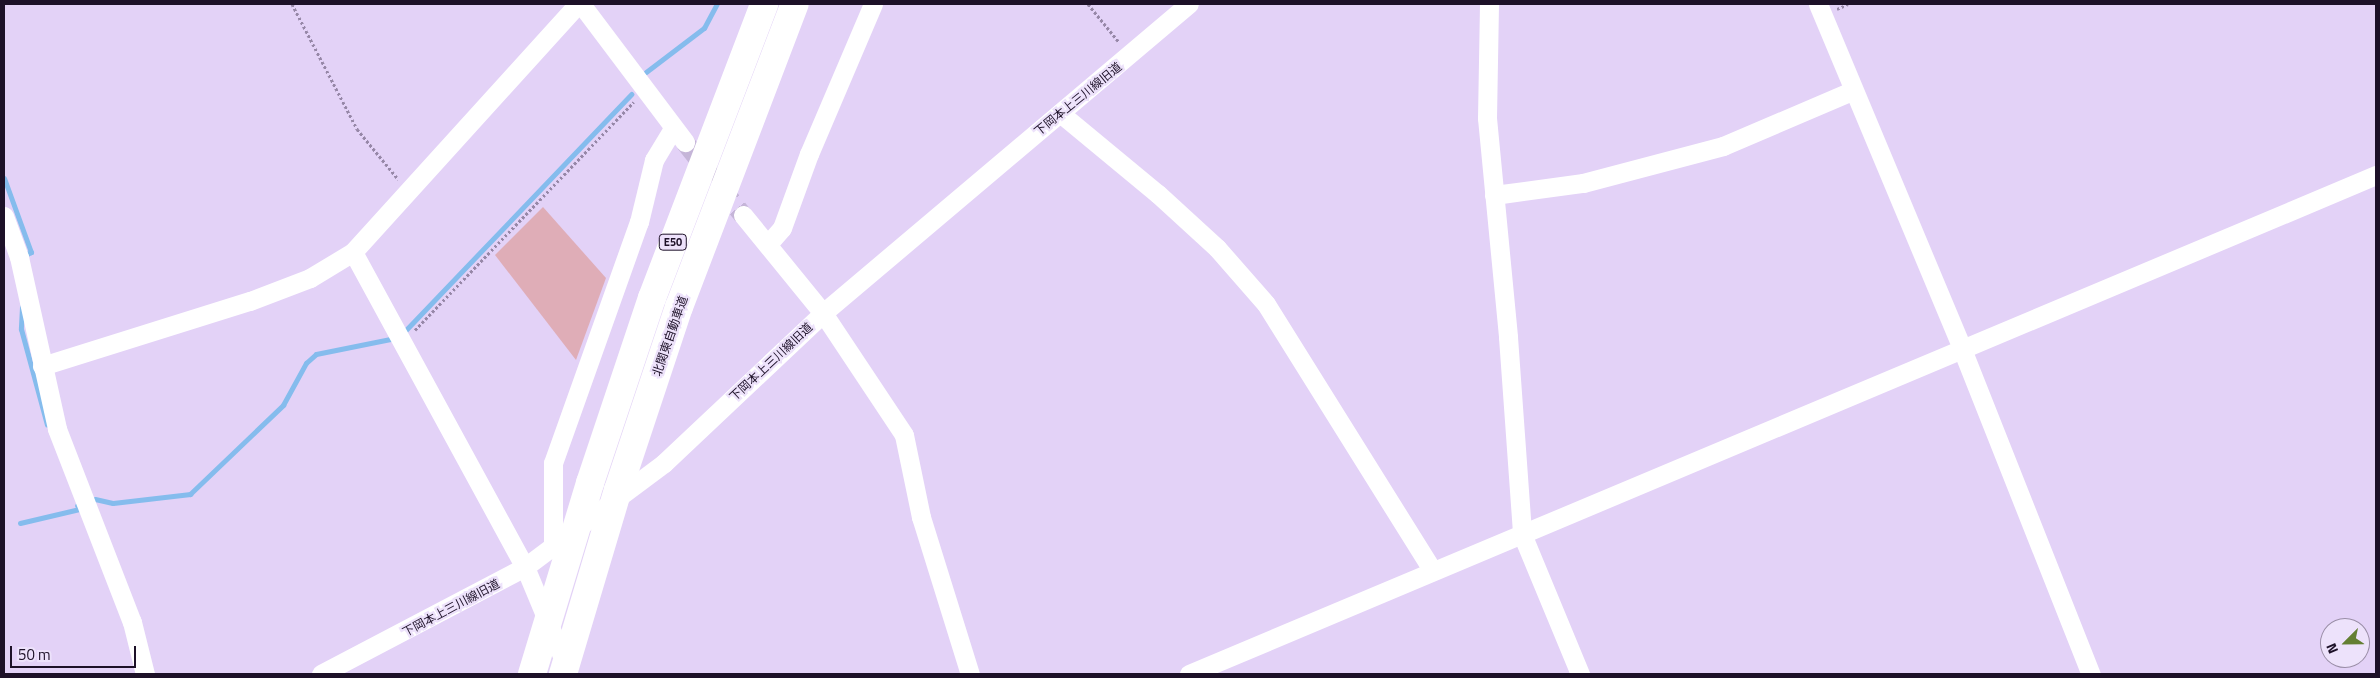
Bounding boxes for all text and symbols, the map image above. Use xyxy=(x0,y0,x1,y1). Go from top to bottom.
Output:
street label: 下岡本上三川線旧道 xyxy=(1032,59,1124,139)
road number: E50 xyxy=(658,233,688,250)
street label: 北関東自動車道 xyxy=(650,294,690,378)
street label: 下岡本上三川線旧道 xyxy=(727,320,815,404)
street label: 下岡本上三川線旧道 xyxy=(400,576,502,640)
north arrow xyxy=(2320,618,2370,668)
scale bar xyxy=(12,636,139,668)
text: N xyxy=(2320,640,2343,657)
text: 50 m xyxy=(18,643,51,666)

